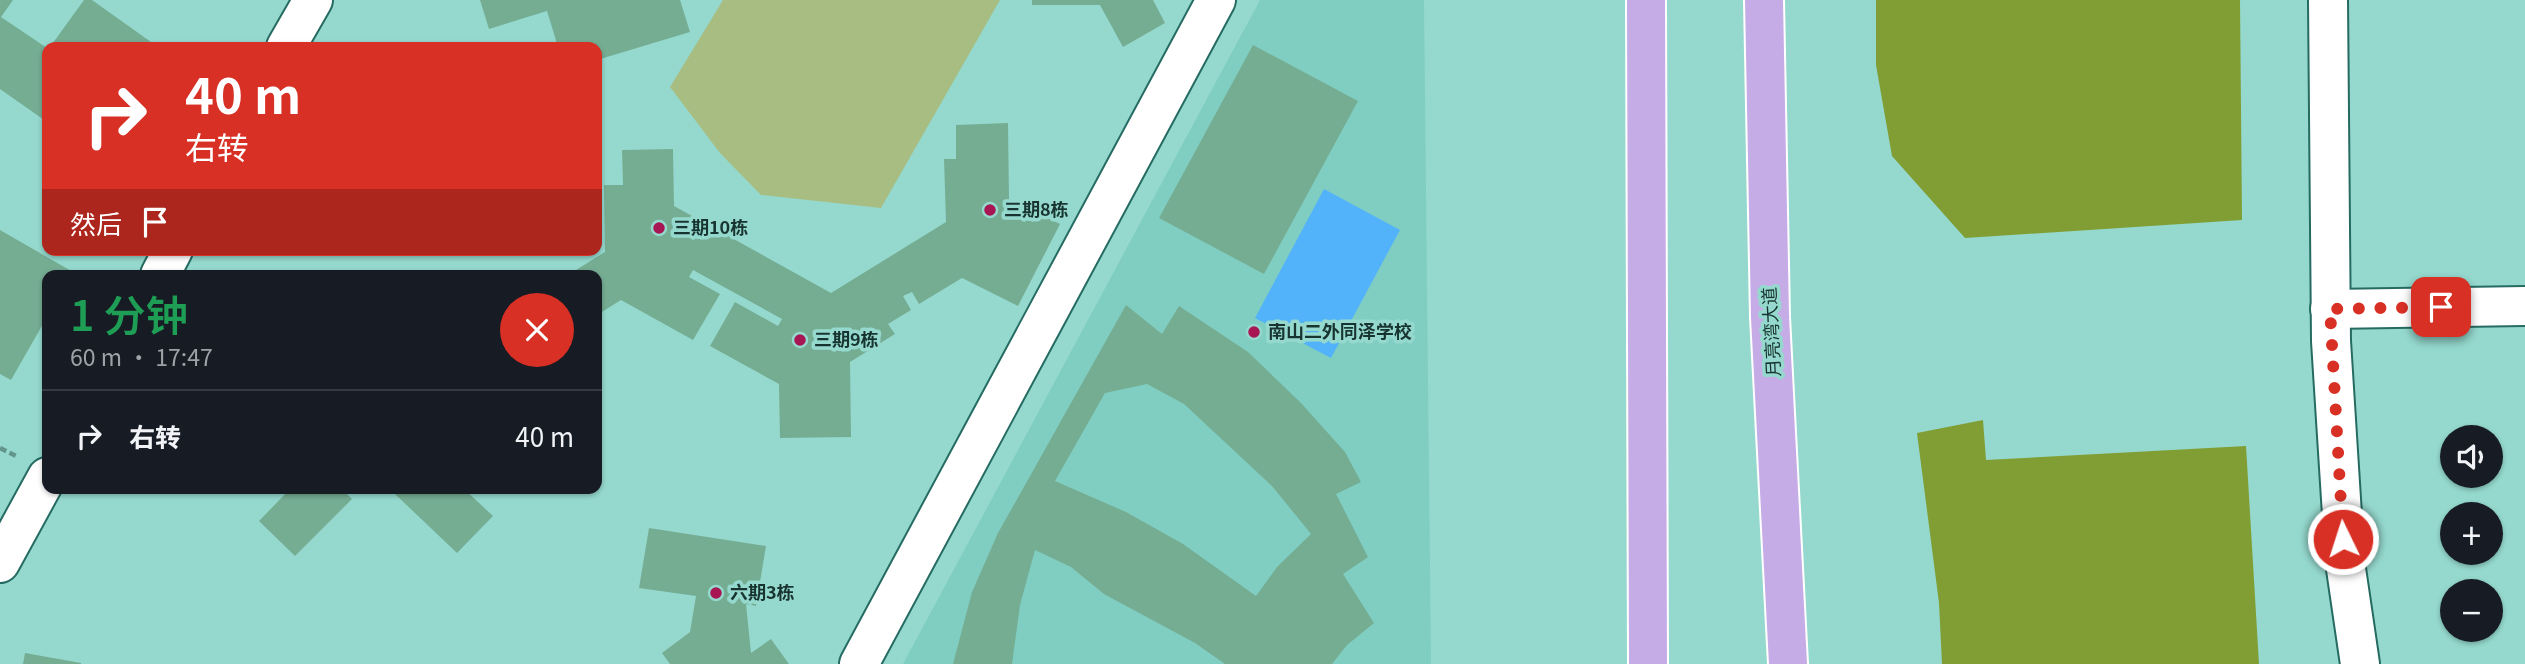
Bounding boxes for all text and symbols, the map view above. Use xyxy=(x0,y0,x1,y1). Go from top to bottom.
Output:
text: 40 m xyxy=(185,57,301,128)
icon: right xyxy=(70,70,161,161)
text: 右转 xyxy=(185,123,249,169)
place label: 三期8栋 xyxy=(1004,195,1069,221)
marker: 三期8栋 xyxy=(982,202,998,218)
icon: arrive xyxy=(136,203,174,241)
text: 然后 xyxy=(70,204,122,241)
place label: 三期10栋 xyxy=(673,213,748,239)
marker: 三期10栋 xyxy=(651,220,667,236)
pin xyxy=(2411,277,2471,337)
text: 1 分钟 xyxy=(70,282,188,343)
street label: 月亮湾大道 xyxy=(1755,286,1785,378)
icon: arrive xyxy=(2422,288,2460,326)
button: close xyxy=(500,293,574,367)
place label: 南山二外同泽学校 xyxy=(1268,317,1412,343)
marker: 南山二外同泽学校 xyxy=(1246,324,1262,340)
place label: 三期9栋 xyxy=(814,325,879,351)
marker: 三期9栋 xyxy=(792,332,808,348)
text: 60 m · 17:47 xyxy=(70,339,213,373)
icon: right xyxy=(70,417,108,455)
text: 右转 xyxy=(129,417,181,454)
text: 40 m xyxy=(515,417,574,454)
map controls xyxy=(2440,425,2503,642)
button: sound xyxy=(2440,425,2503,488)
position arrow xyxy=(2306,502,2380,576)
button: + xyxy=(2440,502,2503,565)
place label: 六期3栋 xyxy=(730,578,795,604)
button: − xyxy=(2440,579,2503,642)
marker: 六期3栋 xyxy=(708,585,724,601)

